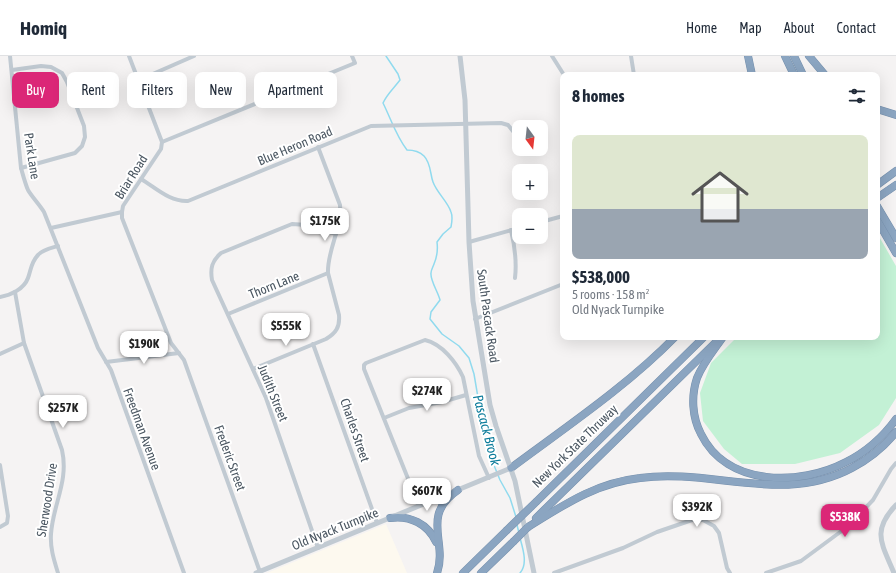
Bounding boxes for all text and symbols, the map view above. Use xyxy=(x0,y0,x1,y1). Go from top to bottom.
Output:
text: Homiq xyxy=(20,17,67,39)
text: Home xyxy=(686,20,717,36)
text: Map xyxy=(739,20,762,36)
text: About xyxy=(784,20,815,36)
text: Contact xyxy=(837,20,876,36)
chip: Buy xyxy=(12,72,59,108)
chip: Rent xyxy=(67,72,119,108)
chip: Filters xyxy=(127,72,187,108)
chip: New xyxy=(195,72,246,108)
chip: Apartment xyxy=(254,72,337,108)
icon: filters xyxy=(846,85,868,107)
text: 8 homes xyxy=(572,86,625,106)
north arrow xyxy=(512,120,548,156)
map controls xyxy=(512,120,548,244)
street label: Blue Heron Road xyxy=(255,123,335,169)
street label: Park Lane xyxy=(21,132,43,180)
street label: Briar Road xyxy=(112,152,150,202)
icon: home xyxy=(684,161,756,233)
button: + xyxy=(512,164,548,200)
pin: $175K xyxy=(297,208,353,242)
button: − xyxy=(512,208,548,244)
text: $175K xyxy=(310,213,340,228)
text: $538,000 xyxy=(572,267,630,287)
street label: Thorn Lane xyxy=(247,268,301,302)
street label: South Pascack Road xyxy=(474,268,502,364)
text: 5 rooms · 158 m² xyxy=(572,287,649,302)
text: Old Nyack Turnpike xyxy=(572,302,664,317)
pin: $555K xyxy=(258,313,314,347)
text: $555K xyxy=(271,318,301,333)
pin: $190K xyxy=(116,331,172,365)
text: $190K xyxy=(129,336,159,351)
street label: Judith Street xyxy=(255,362,291,424)
pin: $274K xyxy=(399,378,455,412)
text: $274K xyxy=(412,383,442,398)
street label: Freedman Avenue xyxy=(120,386,164,472)
water label: Pascack Brook xyxy=(470,393,504,468)
pin: $257K xyxy=(35,395,91,429)
street label: Charles Street xyxy=(337,396,373,464)
text: $257K xyxy=(48,400,78,415)
street label: New York State Thruway xyxy=(529,401,621,491)
street label: Frederic Street xyxy=(211,423,249,493)
street label: Sherwood Drive xyxy=(34,462,60,538)
pin: $607K xyxy=(399,478,455,512)
text: $607K xyxy=(412,483,442,498)
pin: $392K xyxy=(669,494,725,528)
text: $392K xyxy=(682,499,712,514)
pin: $538K xyxy=(817,504,873,538)
street label: Old Nyack Turnpike xyxy=(289,505,381,553)
text: $538K xyxy=(830,509,860,524)

